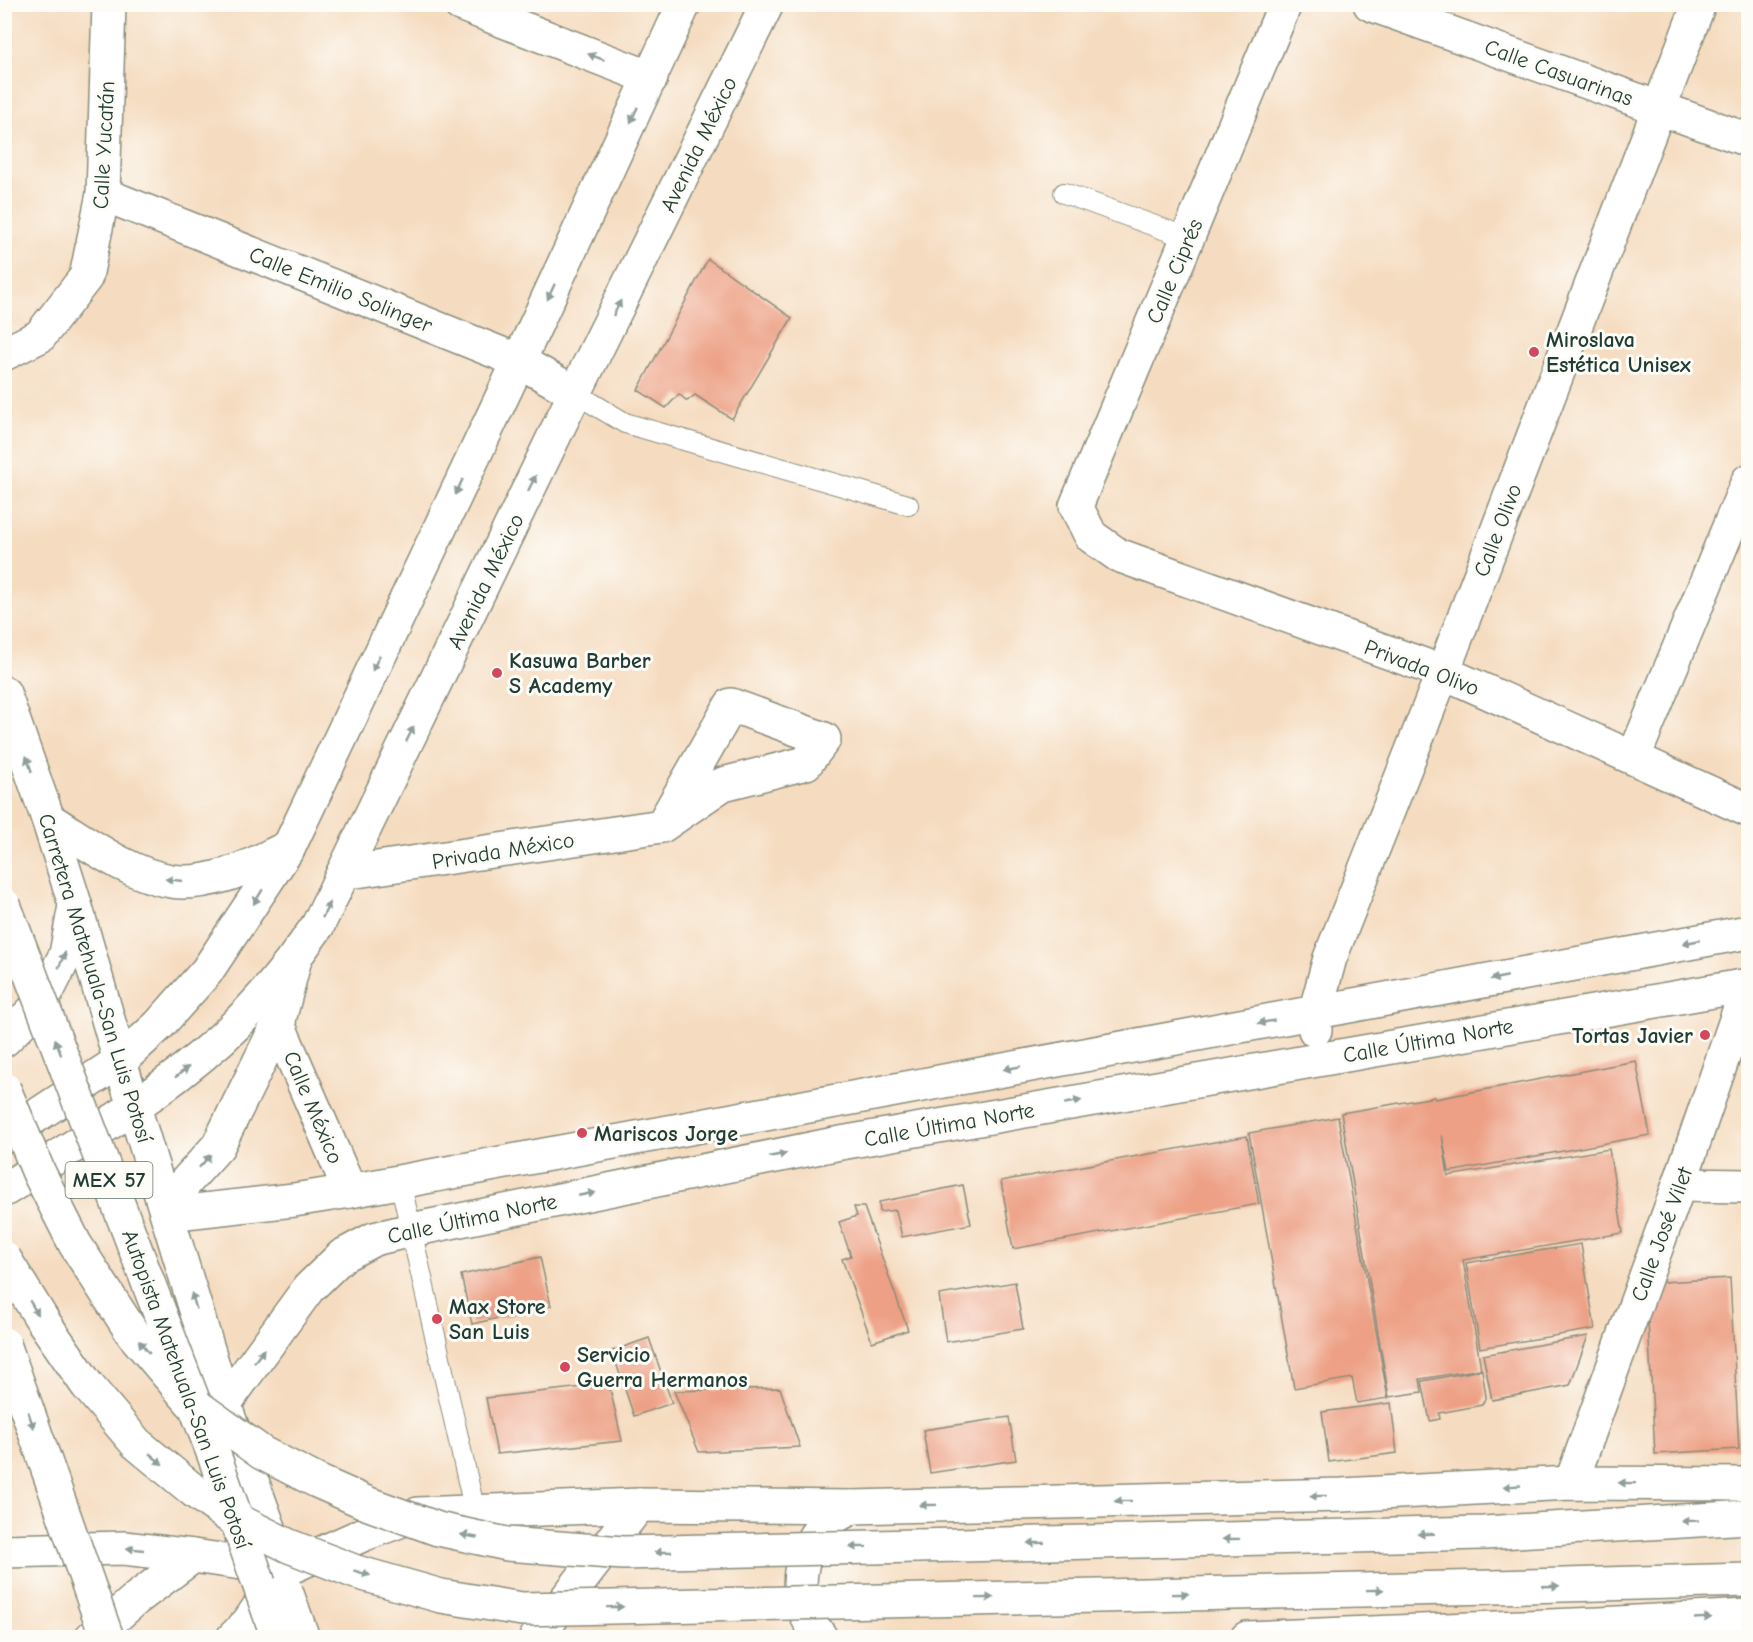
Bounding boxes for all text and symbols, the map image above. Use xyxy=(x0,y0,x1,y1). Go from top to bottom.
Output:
street label: Calle Casuarinas xyxy=(1481,34,1636,112)
one-way arrow xyxy=(587,52,605,61)
street label: Avenida México xyxy=(655,73,743,216)
street label: Calle Yucatán xyxy=(88,80,120,210)
one-way arrow xyxy=(629,106,638,123)
street label: Calle Ciprés xyxy=(1141,215,1209,328)
street label: Calle Emilio Solinger xyxy=(245,241,436,339)
one-way arrow xyxy=(547,283,556,300)
one-way arrow xyxy=(613,299,622,316)
place label: Miroslava Estética Unisex xyxy=(1546,327,1691,378)
marker: Miroslava Estética Unisex xyxy=(1527,345,1541,359)
one-way arrow xyxy=(527,475,537,492)
one-way arrow xyxy=(455,479,464,496)
street label: Calle Olivo xyxy=(1468,480,1527,580)
street label: Avenida México xyxy=(442,510,530,653)
street label: Privada Olivo xyxy=(1361,634,1483,702)
place label: Kasuwa Barber S Academy xyxy=(509,648,651,699)
one-way arrow xyxy=(371,655,380,672)
marker: Kasuwa Barber S Academy xyxy=(490,666,504,680)
one-way arrow xyxy=(406,726,415,743)
one-way arrow xyxy=(24,755,34,773)
street label: Carretera Matehuala-San Luis Potosí xyxy=(32,810,158,1147)
street label: Privada México xyxy=(430,827,576,875)
one-way arrow xyxy=(165,875,184,885)
one-way arrow xyxy=(252,889,263,905)
one-way arrow xyxy=(321,901,330,918)
one-way arrow xyxy=(1681,938,1700,947)
one-way arrow xyxy=(57,950,67,968)
one-way arrow xyxy=(1490,974,1509,983)
street label: Calle Última Norte xyxy=(1341,1013,1515,1069)
one-way arrow xyxy=(1257,1017,1276,1026)
place label: Tortas Javier xyxy=(1572,1023,1693,1049)
marker: Tortas Javier xyxy=(1698,1028,1712,1042)
one-way arrow xyxy=(53,1037,63,1055)
street label: Calle México xyxy=(278,1047,348,1168)
one-way arrow xyxy=(1003,1064,1022,1073)
one-way arrow xyxy=(175,1066,190,1078)
street label: Calle Última Norte xyxy=(862,1097,1036,1153)
one-way arrow xyxy=(1064,1097,1083,1106)
place label: Mariscos Jorge xyxy=(594,1121,738,1147)
marker: Mariscos Jorge xyxy=(575,1126,589,1140)
one-way arrow xyxy=(769,1150,787,1160)
one-way arrow xyxy=(198,1153,211,1169)
road number: MEX 57 xyxy=(66,1162,152,1198)
street label: Calle José Vilet xyxy=(1626,1163,1698,1305)
street label: Calle Última Norte xyxy=(385,1188,559,1250)
one-way arrow xyxy=(578,1189,597,1198)
street label: Autopista Matehuala-San Luis Potosí xyxy=(116,1226,256,1554)
one-way arrow xyxy=(189,1292,198,1310)
place label: Max Store San Luis xyxy=(449,1294,546,1345)
one-way arrow xyxy=(29,1300,40,1316)
marker: Max Store San Luis xyxy=(430,1312,444,1326)
one-way arrow xyxy=(138,1340,151,1355)
place label: Servicio Guerra Hermanos xyxy=(577,1342,748,1393)
one-way arrow xyxy=(253,1349,265,1365)
marker: Servicio Guerra Hermanos xyxy=(558,1360,572,1374)
one-way arrow xyxy=(26,1411,36,1429)
one-way arrow xyxy=(148,1453,164,1466)
one-way arrow xyxy=(1618,1478,1637,1488)
one-way arrow xyxy=(1503,1481,1522,1490)
one-way arrow xyxy=(1308,1491,1327,1501)
one-way arrow xyxy=(1113,1496,1132,1505)
one-way arrow xyxy=(918,1501,937,1510)
one-way arrow xyxy=(1681,1516,1700,1525)
one-way arrow xyxy=(1416,1530,1435,1539)
one-way arrow xyxy=(459,1531,478,1540)
one-way arrow xyxy=(1221,1534,1240,1544)
one-way arrow xyxy=(1026,1538,1045,1548)
one-way arrow xyxy=(848,1543,867,1552)
one-way arrow xyxy=(126,1544,145,1554)
one-way arrow xyxy=(654,1547,673,1557)
one-way arrow xyxy=(353,1569,371,1578)
one-way arrow xyxy=(1542,1581,1561,1590)
one-way arrow xyxy=(1366,1585,1385,1595)
one-way arrow xyxy=(1171,1589,1190,1599)
one-way arrow xyxy=(976,1594,995,1603)
one-way arrow xyxy=(606,1602,625,1612)
one-way arrow xyxy=(1693,1614,1712,1623)

